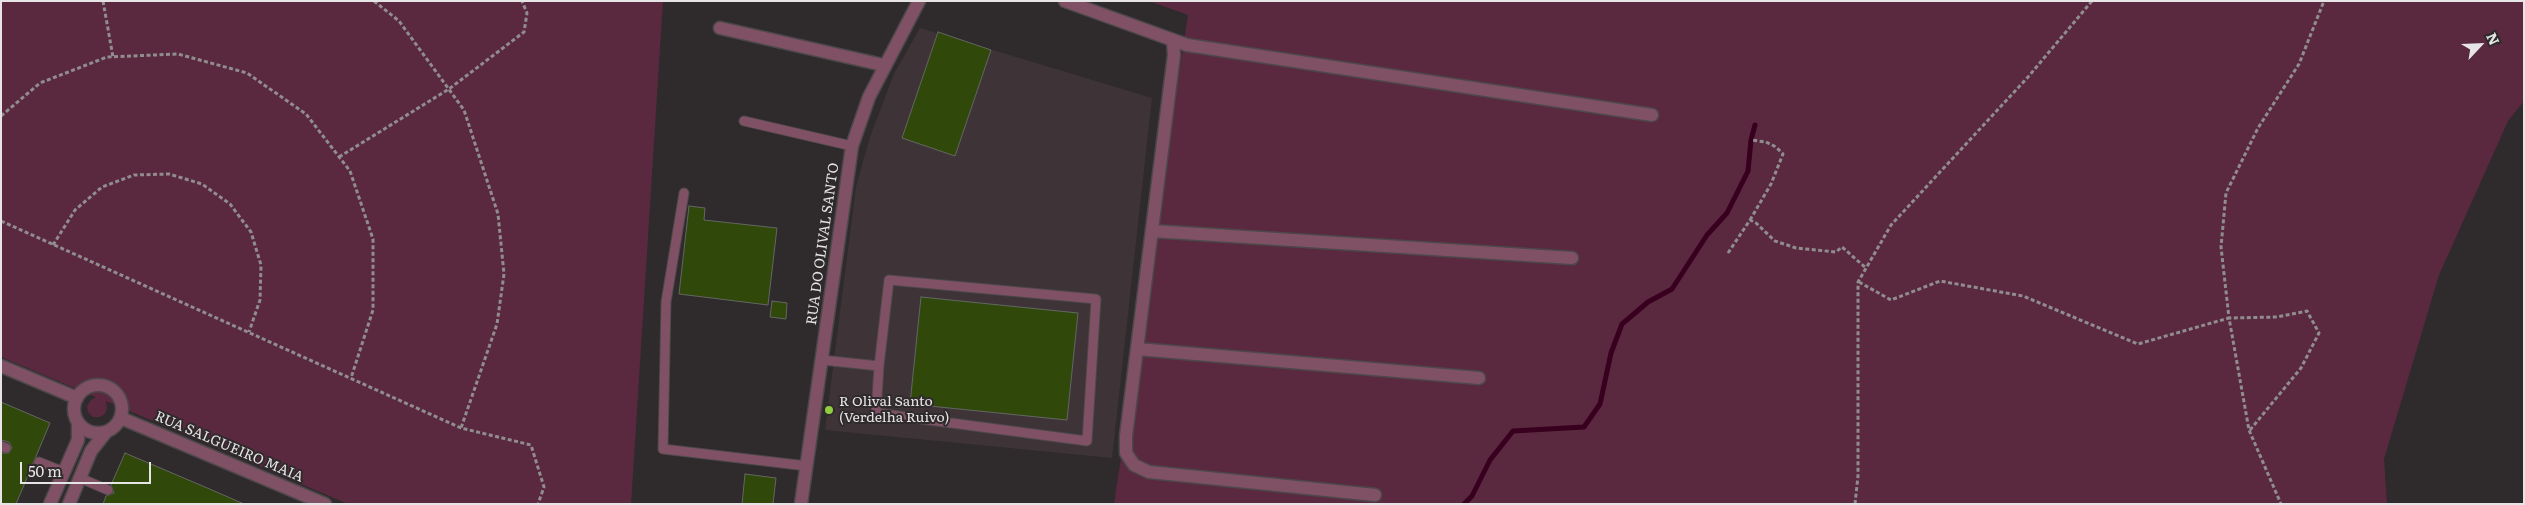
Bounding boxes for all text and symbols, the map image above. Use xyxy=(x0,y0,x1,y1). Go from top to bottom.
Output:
north arrow xyxy=(2455,20,2505,70)
text: N xyxy=(2482,29,2505,48)
street label: RUA DO OLIVAL SANTO xyxy=(803,162,843,326)
place label: R Olival Santo (Verdelha Ruivo) xyxy=(839,394,949,427)
marker: R Olival Santo (Verdelha Ruivo) xyxy=(823,404,835,416)
street label: RUA SALGUEIRO MAIA xyxy=(152,408,306,486)
scale bar xyxy=(22,452,154,484)
text: 50 m xyxy=(28,459,62,482)

